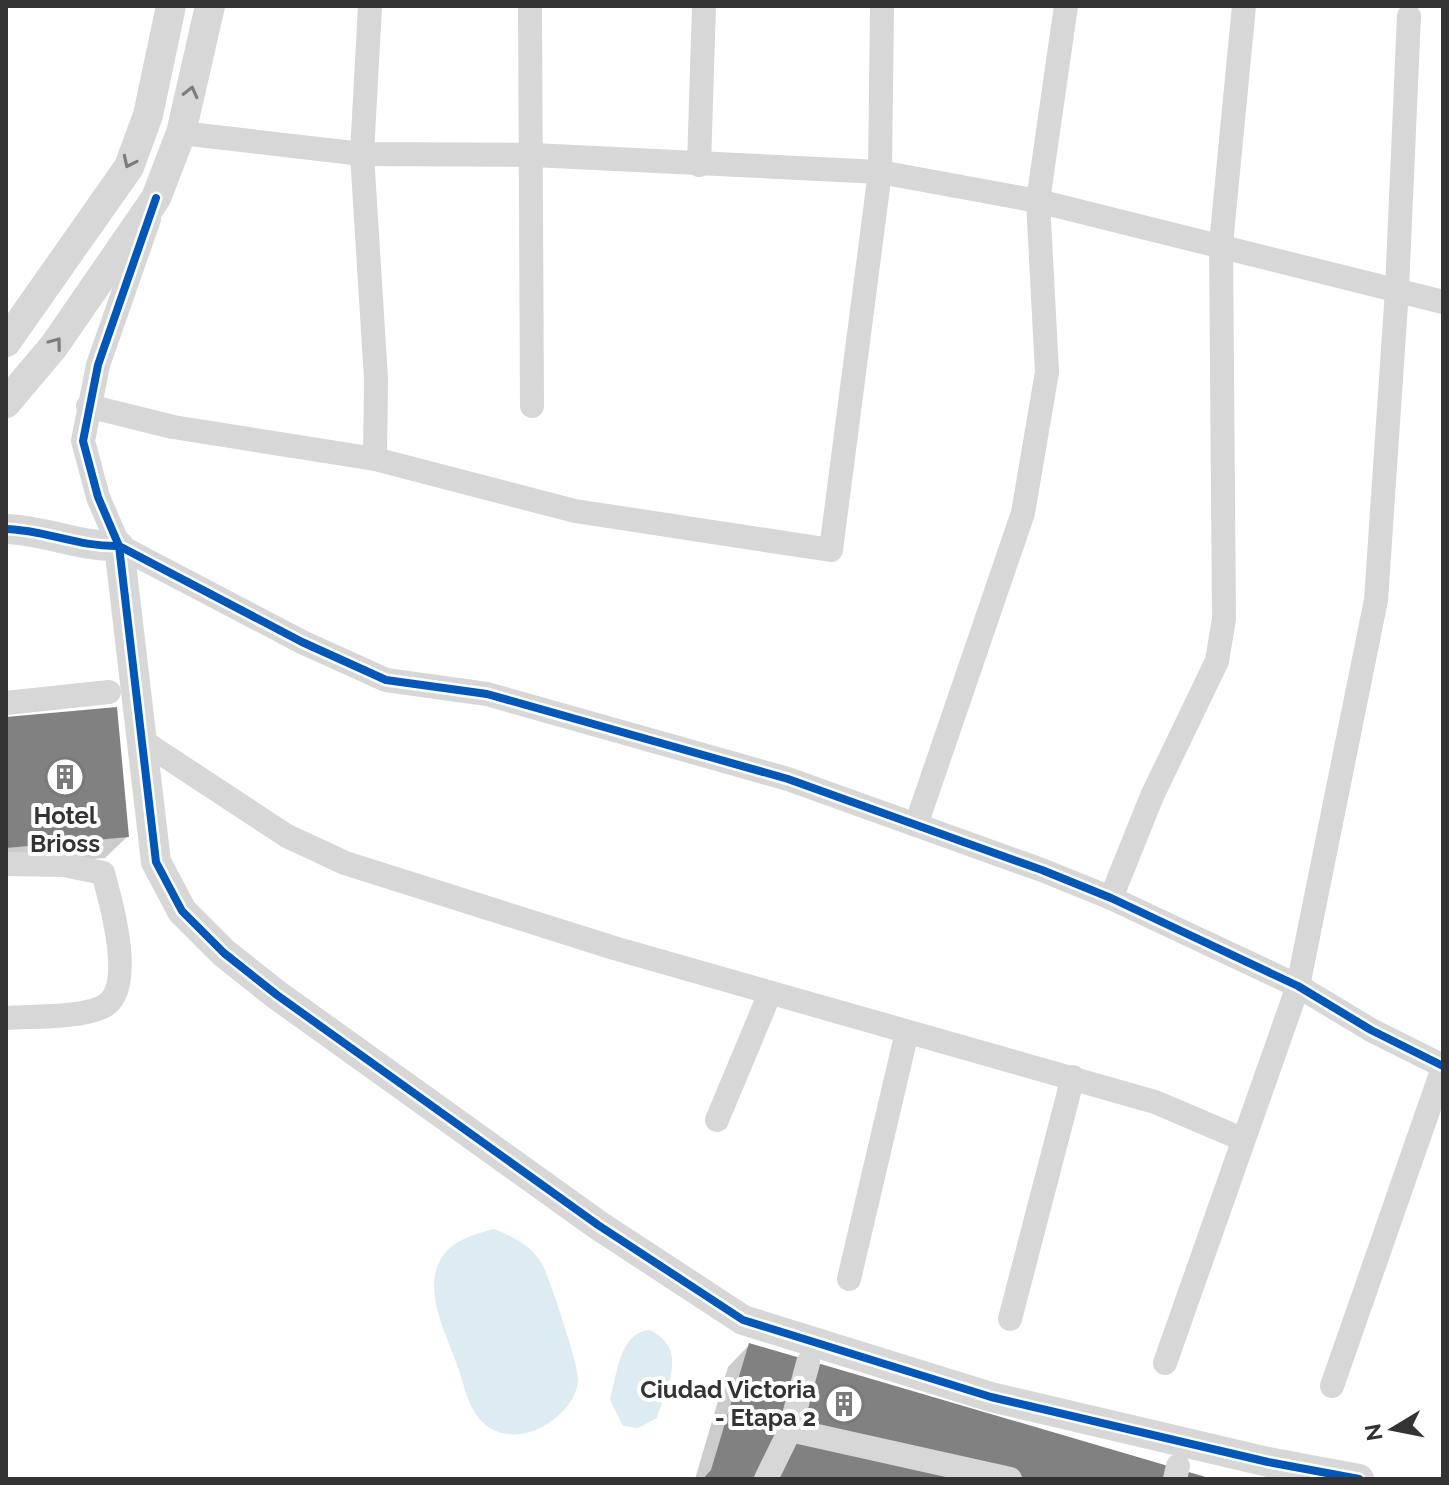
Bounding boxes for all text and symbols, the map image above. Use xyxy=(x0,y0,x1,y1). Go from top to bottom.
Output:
one-way arrow xyxy=(182,86,199,100)
one-way arrow xyxy=(123,153,139,168)
one-way arrow xyxy=(46,337,61,352)
building icon: Hotel Brioss xyxy=(44,756,86,798)
place label: Hotel Brioss xyxy=(30,801,100,858)
place label: Ciudad Victoria - Etapa 2 xyxy=(640,1375,816,1432)
building icon: Ciudad Victoria - Etapa 2 xyxy=(823,1383,865,1425)
north arrow xyxy=(1353,1389,1433,1469)
text: N xyxy=(1359,1422,1388,1443)

